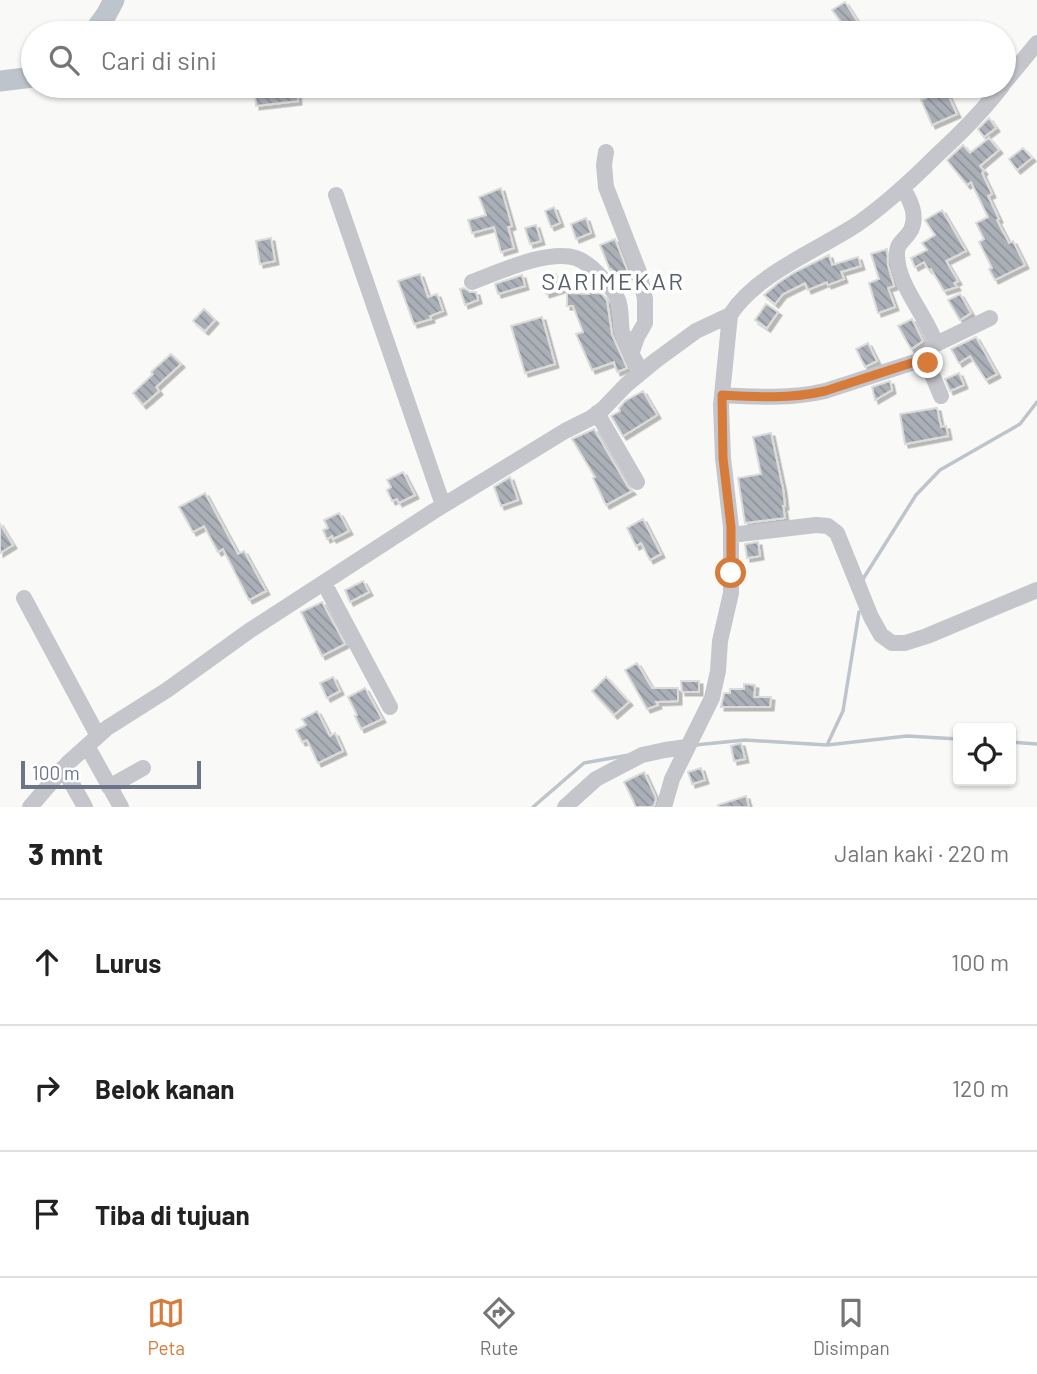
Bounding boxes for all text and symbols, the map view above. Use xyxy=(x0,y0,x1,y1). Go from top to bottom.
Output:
search box xyxy=(21,21,1016,98)
icon: search xyxy=(45,41,83,79)
text: Cari di sini xyxy=(101,44,217,75)
district label: SARIMEKAR xyxy=(541,266,685,295)
route end xyxy=(912,347,943,378)
route start xyxy=(715,557,746,588)
map controls xyxy=(953,723,1016,786)
button: locate xyxy=(953,723,1016,786)
scale bar xyxy=(21,758,201,790)
text: 100 m xyxy=(32,761,80,784)
text: 3 mnt xyxy=(28,835,103,871)
text: Jalan kaki · 220 m xyxy=(834,839,1009,867)
icon: ahead xyxy=(28,943,66,981)
text: Lurus xyxy=(95,947,161,978)
text: 100 m xyxy=(951,948,1009,976)
icon: right xyxy=(28,1069,66,1107)
text: Belok kanan xyxy=(95,1073,234,1104)
text: 120 m xyxy=(952,1074,1009,1102)
icon: arrive xyxy=(28,1195,66,1233)
text: Tiba di tujuan xyxy=(95,1199,250,1230)
tab: Peta xyxy=(147,1294,185,1359)
tab: Rute xyxy=(480,1294,518,1359)
tab: Disimpan xyxy=(813,1294,890,1359)

